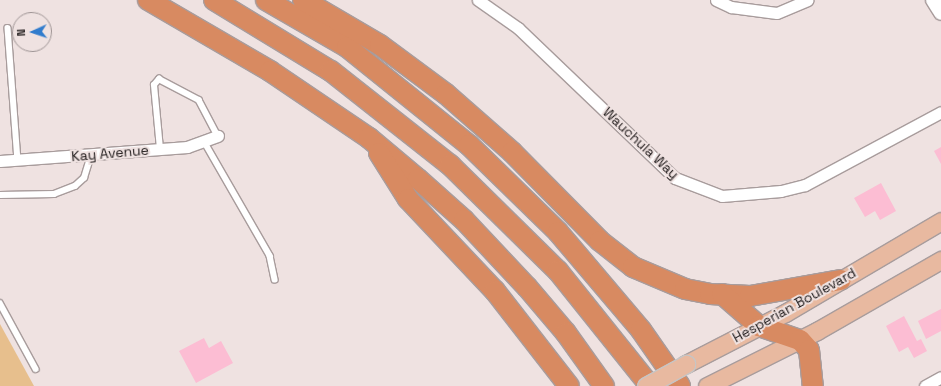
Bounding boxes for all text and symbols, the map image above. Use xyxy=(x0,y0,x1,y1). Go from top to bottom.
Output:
north arrow xyxy=(12,12,52,52)
text: N xyxy=(14,29,28,37)
street label: Wauchula Way xyxy=(600,104,682,182)
street label: Kay Avenue xyxy=(70,141,150,165)
street label: Hesperian Boulevard xyxy=(729,264,859,346)

